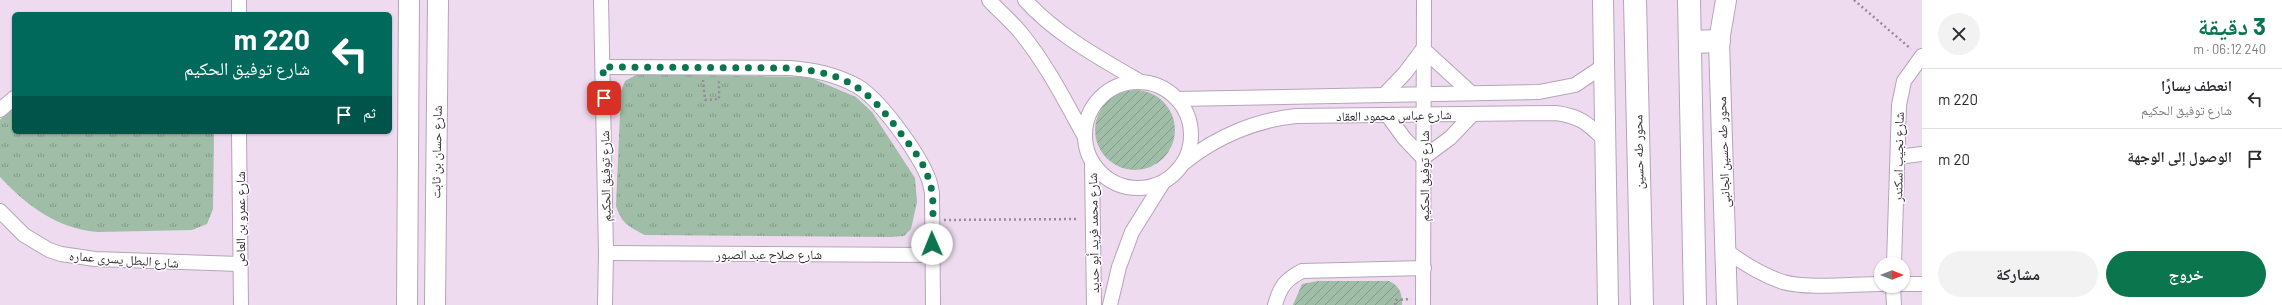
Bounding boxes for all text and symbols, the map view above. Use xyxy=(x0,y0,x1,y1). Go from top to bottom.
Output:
text: 3 دقيقة xyxy=(2198,11,2266,40)
button: close xyxy=(1938,13,1980,55)
text: 220 m xyxy=(234,22,310,56)
icon: left xyxy=(324,28,376,80)
text: 240 m · 06:12 xyxy=(2193,41,2266,57)
text: شارع توفيق الحكيم xyxy=(184,57,310,79)
text: انعطف يسارًا xyxy=(2161,76,2232,94)
pin xyxy=(587,81,621,115)
icon: arrive xyxy=(593,87,615,109)
icon: left xyxy=(2244,88,2266,110)
text: 220 m xyxy=(1938,90,1978,108)
street label: محور طه حسين الجانبى xyxy=(1713,96,1734,208)
text: شارع توفيق الحكيم xyxy=(2141,102,2232,118)
text: ثم xyxy=(363,103,376,121)
icon: arrive xyxy=(333,104,355,126)
street label: شارع حسان بن ثابت xyxy=(427,105,447,199)
street label: شارع عباس محمود العقاد xyxy=(1336,106,1452,126)
street label: شارع نجيب اسكندر xyxy=(1889,112,1909,203)
street label: محور طه حسين xyxy=(1629,115,1648,189)
street label: شارع توفيق الحكيم xyxy=(596,130,616,222)
street label: شارع توفيق الحكيم xyxy=(1416,131,1434,221)
text: الوصول إلى الوجهة xyxy=(2127,147,2232,165)
icon: arrive xyxy=(2244,148,2266,170)
text: 20 m xyxy=(1938,150,1970,168)
street label: شارع عمرو بن العاص xyxy=(232,171,250,267)
street label: شارع محمد فريد أبو حديد xyxy=(1084,173,1104,293)
position arrow xyxy=(911,223,953,265)
street label: شارع صلاح عبد الصبور xyxy=(715,246,822,264)
street label: شارع البطل يسرى عماره xyxy=(68,247,179,273)
button: مشاركة xyxy=(1938,251,2098,297)
button: خروج xyxy=(2106,251,2266,297)
north arrow xyxy=(1874,257,1910,293)
map controls xyxy=(1874,257,1910,293)

